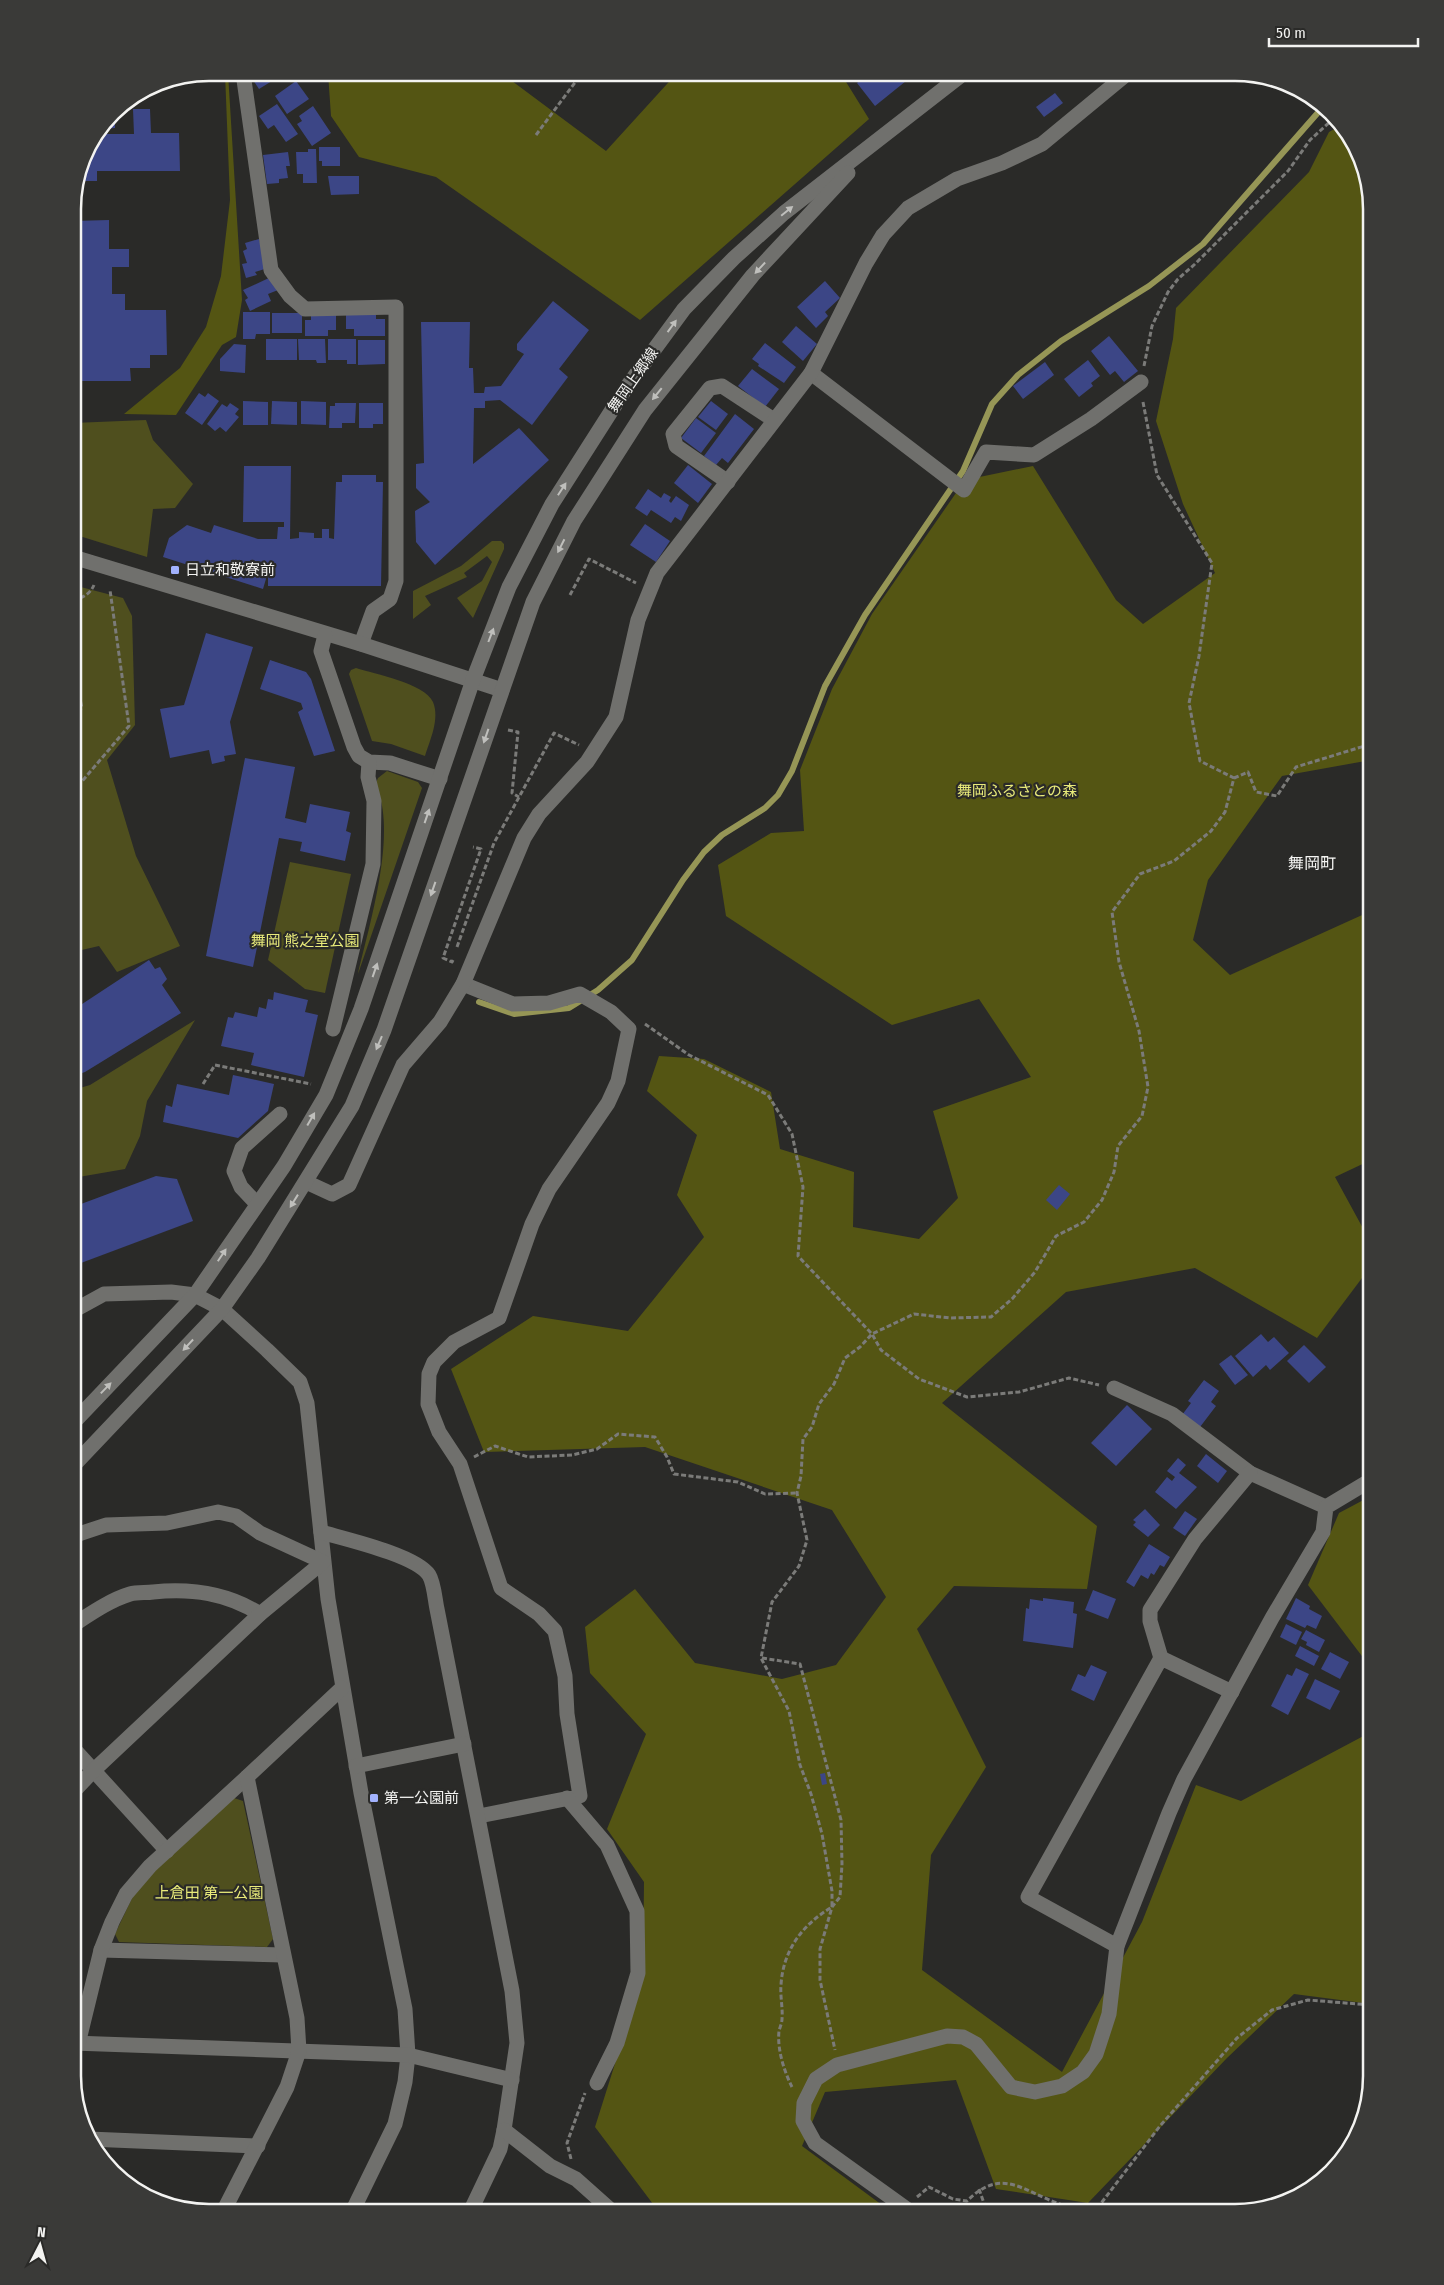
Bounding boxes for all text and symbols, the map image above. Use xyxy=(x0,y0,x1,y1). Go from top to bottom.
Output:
scale bar xyxy=(1269,15,1418,47)
text: 50 m xyxy=(1276,24,1306,42)
one-way arrow xyxy=(780,206,794,216)
one-way arrow xyxy=(754,262,765,275)
one-way arrow xyxy=(667,319,677,333)
street label: 舞岡上郷線 xyxy=(604,344,662,416)
one-way arrow xyxy=(652,388,663,401)
one-way arrow xyxy=(557,482,566,496)
one-way arrow xyxy=(557,539,565,554)
place label: 日立和敬寮前 xyxy=(185,561,275,579)
marker: 日立和敬寮前 xyxy=(169,564,181,576)
one-way arrow xyxy=(487,628,495,642)
one-way arrow xyxy=(482,729,490,744)
park label: 舞岡ふるさとの森 xyxy=(957,782,1077,800)
one-way arrow xyxy=(423,808,431,823)
district label: 舞岡町 xyxy=(1288,854,1336,873)
one-way arrow xyxy=(429,882,436,897)
park label: 舞岡 熊之堂公園 xyxy=(251,932,359,950)
one-way arrow xyxy=(371,962,379,977)
one-way arrow xyxy=(374,1036,382,1050)
one-way arrow xyxy=(307,1113,316,1126)
one-way arrow xyxy=(289,1194,299,1207)
one-way arrow xyxy=(217,1248,227,1262)
one-way arrow xyxy=(183,1338,194,1351)
one-way arrow xyxy=(100,1382,112,1394)
place label: 第一公園前 xyxy=(384,1789,459,1807)
marker: 第一公園前 xyxy=(368,1792,380,1804)
park label: 上倉田 第一公園 xyxy=(155,1884,263,1902)
north arrow xyxy=(15,2220,65,2270)
text: N xyxy=(36,2224,46,2241)

